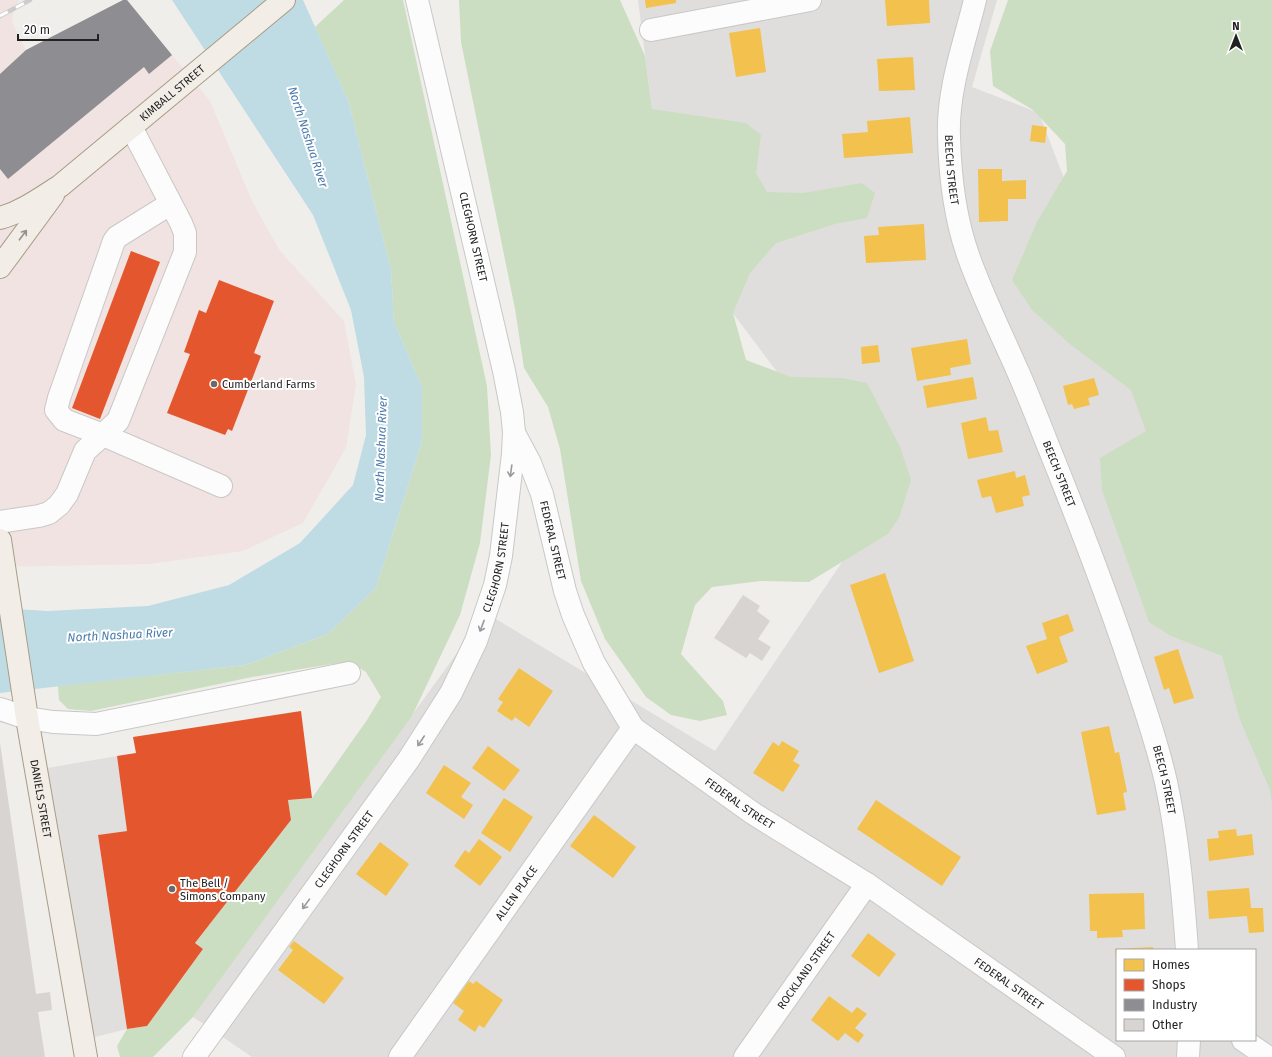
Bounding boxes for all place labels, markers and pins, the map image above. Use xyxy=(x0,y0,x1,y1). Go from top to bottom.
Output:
place label: Cumberland Farms xyxy=(222,378,315,391)
marker: Cumberland Farms xyxy=(209,379,219,389)
place label: The Bell / Simons Company xyxy=(180,877,266,903)
marker: The Bell / Simons Company xyxy=(167,884,177,894)

